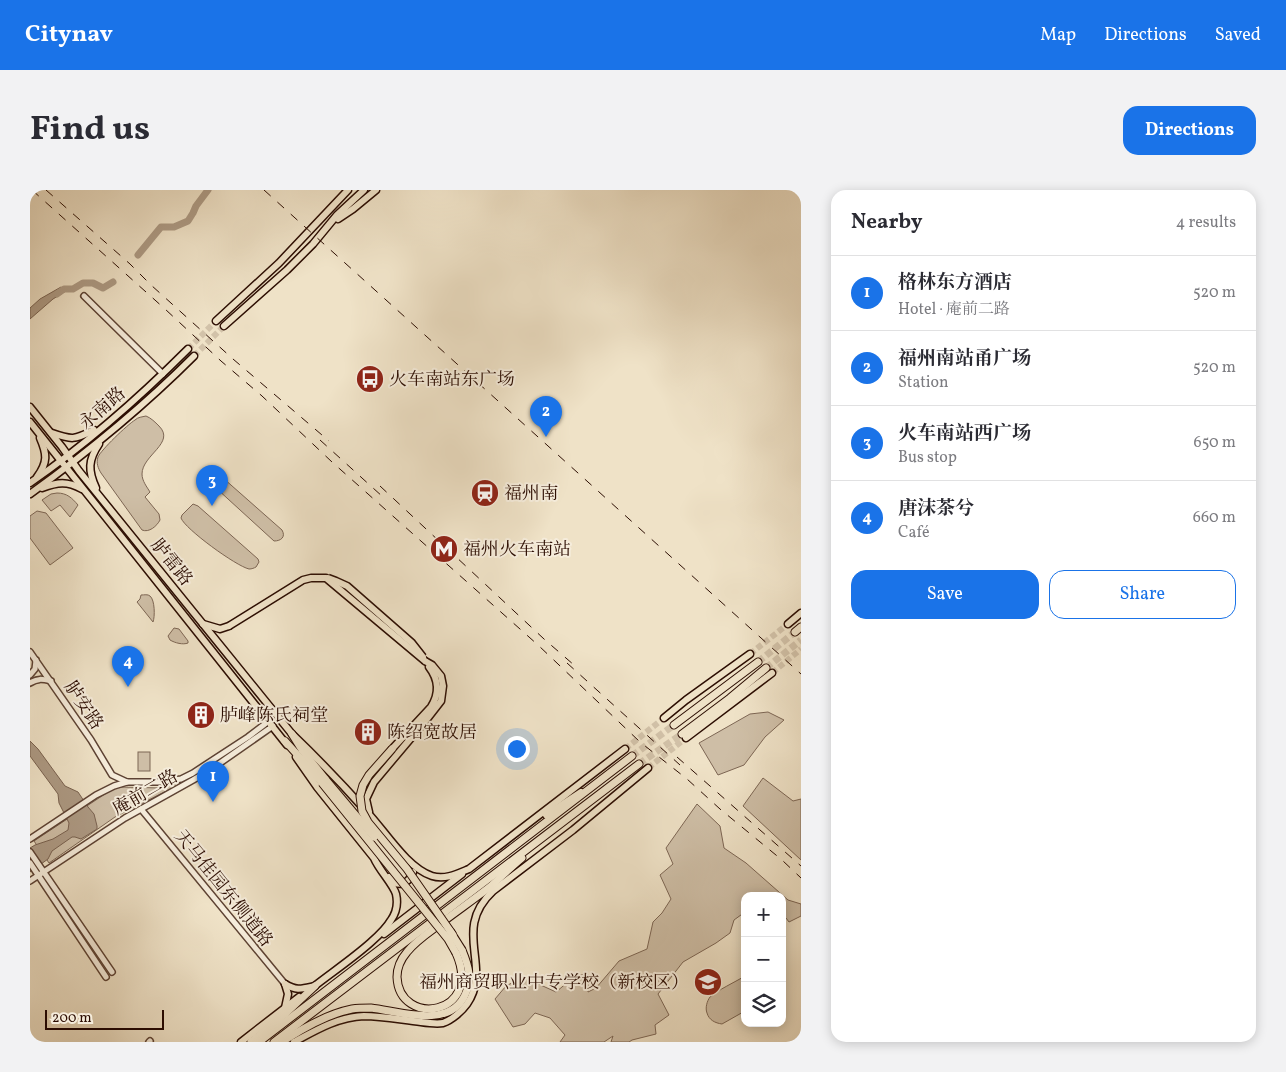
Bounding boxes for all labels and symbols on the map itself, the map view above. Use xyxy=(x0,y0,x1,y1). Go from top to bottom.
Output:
bus stop icon: 火车南站东广场 xyxy=(355,364,385,394)
place label: 火车南站东广场 xyxy=(389,368,515,393)
street label: 永南路 xyxy=(74,382,132,436)
pin: 2 xyxy=(530,396,562,437)
pin: 3 xyxy=(196,465,228,506)
station icon: 福州南 xyxy=(470,478,500,508)
place label: 福州南 xyxy=(504,482,558,507)
street label: 胪雷路 xyxy=(144,534,198,592)
metro station icon: 福州火车南站 xyxy=(429,534,459,564)
place label: 福州火车南站 xyxy=(463,538,571,563)
pin: 4 xyxy=(112,646,144,687)
street label: 胪安路 xyxy=(57,676,108,735)
building icon: 胪峰陈氏祠堂 xyxy=(186,700,216,730)
place label: 胪峰陈氏祠堂 xyxy=(220,704,328,729)
building icon: 陈绍宽故居 xyxy=(353,717,383,747)
place label: 陈绍宽故居 xyxy=(387,721,477,746)
your location xyxy=(504,736,530,762)
pin: 1 xyxy=(197,761,229,802)
street label: 庵前二路 xyxy=(108,764,183,822)
street label: 天马佳园东侧道路 xyxy=(168,825,278,953)
school or university icon: 福州商贸职业中专学校（新校区） xyxy=(693,967,723,997)
place label: 福州商贸职业中专学校（新校区） xyxy=(419,971,689,996)
scale bar xyxy=(45,1007,164,1030)

